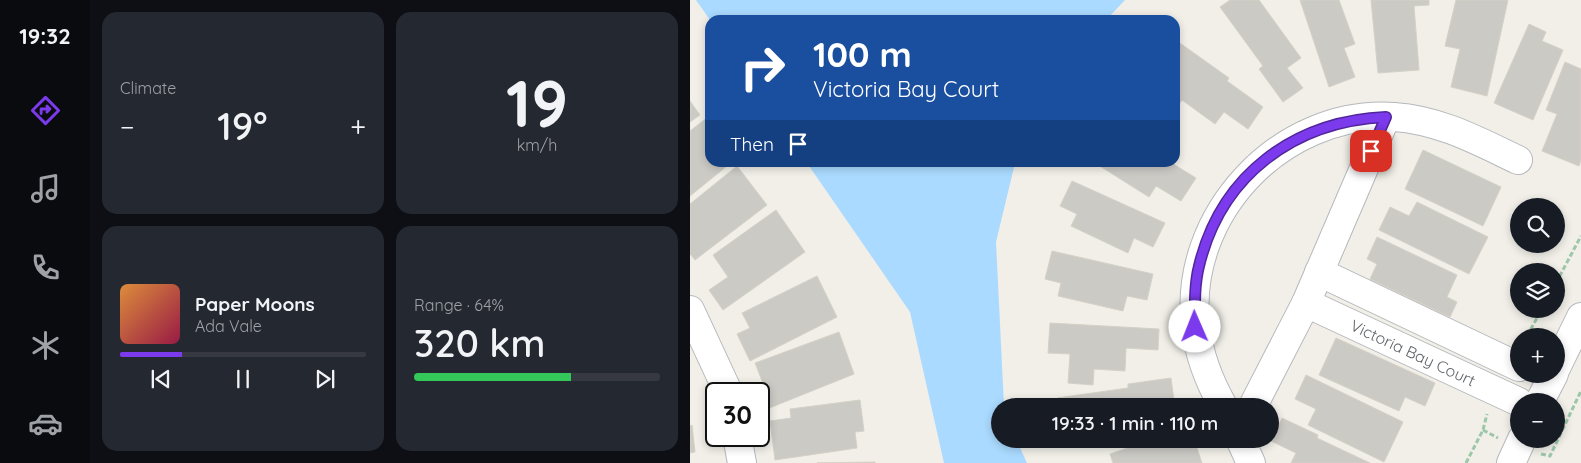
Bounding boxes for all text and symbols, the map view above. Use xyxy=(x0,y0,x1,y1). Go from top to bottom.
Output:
text: 19:32 xyxy=(19,22,71,50)
text: 100 m xyxy=(813,32,912,76)
icon: right xyxy=(730,35,795,100)
text: 19 xyxy=(506,62,568,143)
text: Victoria Bay Court xyxy=(813,75,999,103)
text: Climate xyxy=(120,78,176,98)
icon: directions xyxy=(28,93,63,128)
text: 19° xyxy=(217,102,267,150)
text: − xyxy=(120,109,135,144)
text: + xyxy=(350,109,366,144)
icon: arrive xyxy=(784,130,812,158)
pin xyxy=(1350,130,1392,172)
text: Then xyxy=(730,132,774,156)
text: km/h xyxy=(517,135,557,155)
icon: arrive xyxy=(1357,137,1385,165)
icon: music xyxy=(28,171,63,206)
map controls xyxy=(1510,198,1565,448)
button: search xyxy=(1510,198,1565,253)
icon: phone xyxy=(28,250,63,285)
button: layers xyxy=(1510,263,1565,318)
text: Paper Moons xyxy=(195,292,315,316)
text: Range · 64% xyxy=(414,295,504,315)
position arrow xyxy=(1168,300,1220,352)
street label: Victoria Bay Court xyxy=(1347,315,1479,390)
text: Ada Vale xyxy=(195,316,262,336)
text: 320 km xyxy=(414,319,545,367)
icon: climate xyxy=(28,328,63,363)
button: + xyxy=(1510,328,1565,383)
icon: previous xyxy=(147,365,175,393)
icon: pause xyxy=(229,365,257,393)
icon: next xyxy=(311,365,339,393)
speed limit sign: 30 xyxy=(705,382,770,447)
button: − xyxy=(1510,393,1565,448)
icon: car xyxy=(28,406,63,441)
text: 19:33 · 1 min · 110 m xyxy=(1052,411,1218,435)

